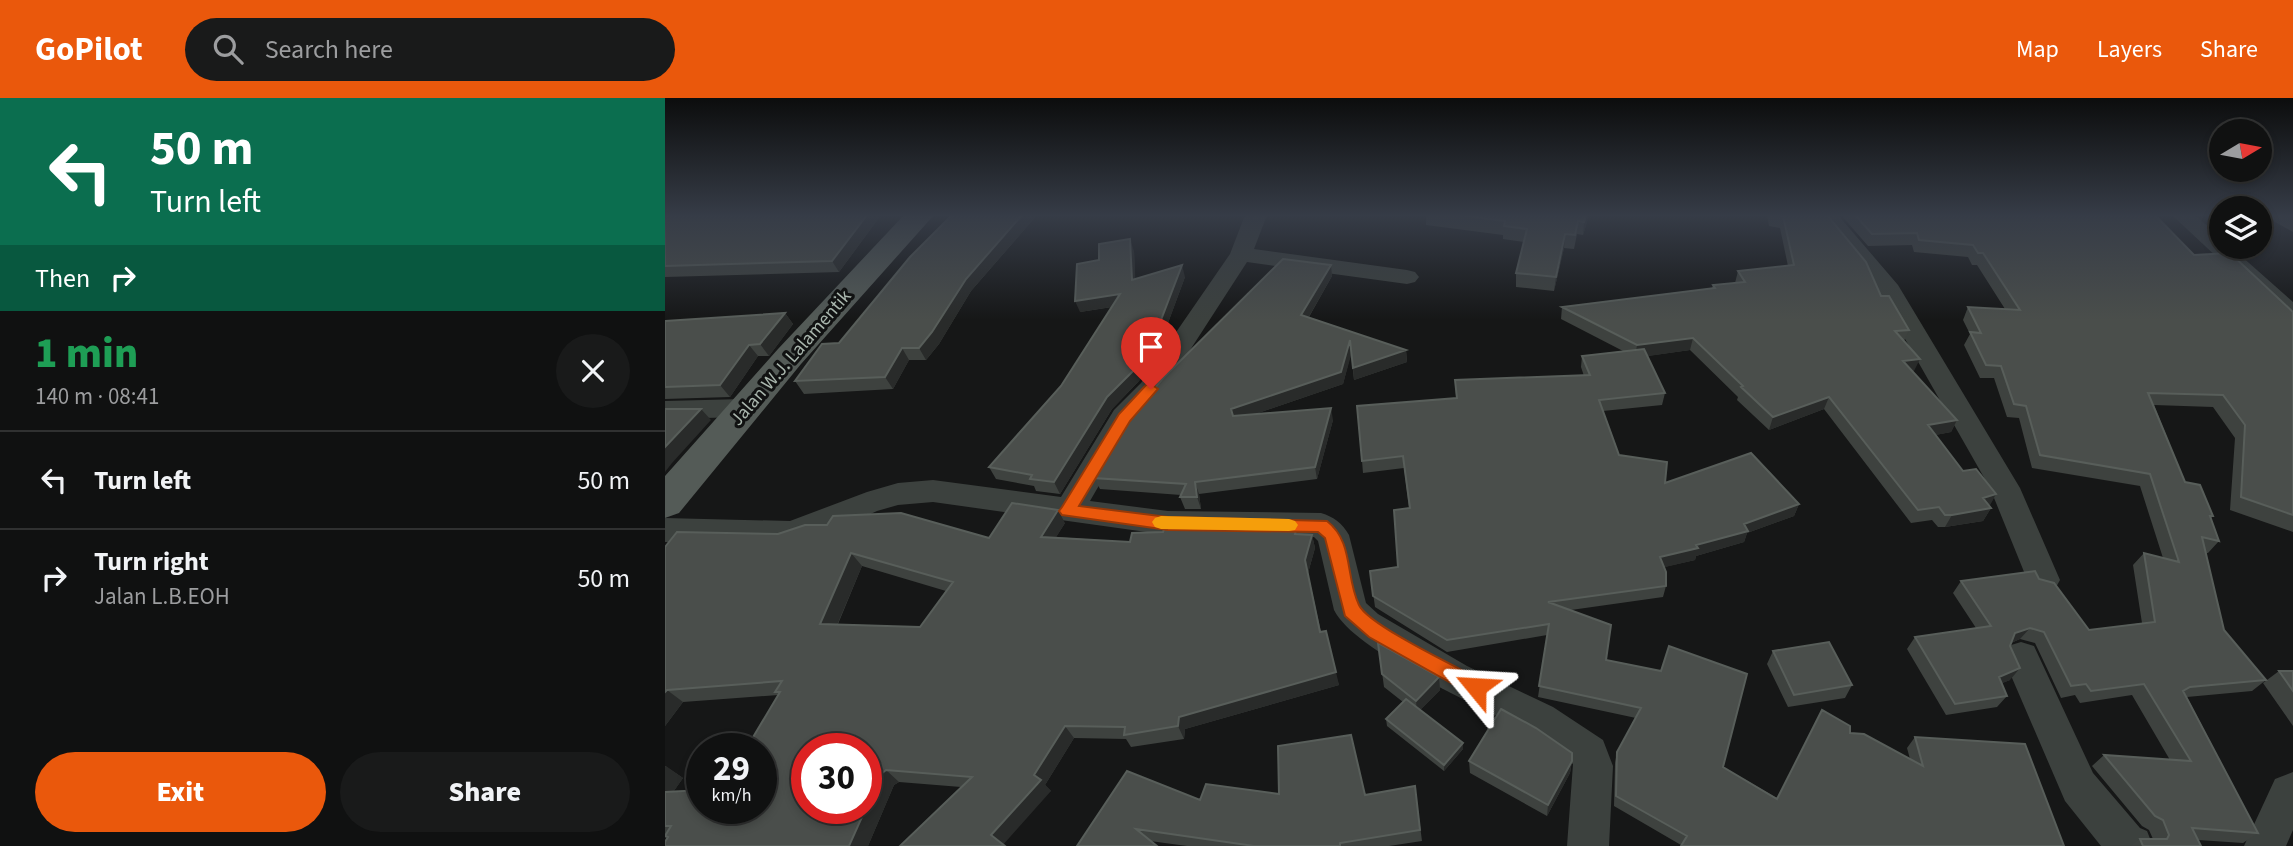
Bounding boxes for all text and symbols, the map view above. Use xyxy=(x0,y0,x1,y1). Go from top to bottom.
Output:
search box xyxy=(185,18,675,81)
text: GoPilot xyxy=(35,26,143,73)
icon: search xyxy=(209,30,247,68)
text: Search here xyxy=(265,31,393,68)
text: Map xyxy=(2016,32,2059,67)
text: Layers xyxy=(2097,32,2162,67)
text: Share xyxy=(2200,32,2258,67)
text: 50 m xyxy=(150,114,254,184)
north arrow xyxy=(2209,119,2271,182)
map controls xyxy=(2209,119,2272,259)
icon: left xyxy=(35,126,126,217)
text: Turn left xyxy=(150,179,261,225)
button: layers xyxy=(2209,196,2272,259)
icon: right xyxy=(104,259,142,297)
text: Then xyxy=(35,260,90,297)
street label: Jalan W.J. Lalamentik xyxy=(724,283,858,432)
pin xyxy=(1121,317,1181,389)
text: 1 min xyxy=(35,324,138,384)
icon: arrive xyxy=(1132,328,1170,366)
button: close xyxy=(556,334,630,408)
text: 140 m · 08:41 xyxy=(35,380,159,413)
icon: left xyxy=(35,461,73,499)
text: Turn left xyxy=(94,462,191,499)
text: 50 m xyxy=(577,462,630,499)
text: Turn right xyxy=(94,543,209,580)
icon: right xyxy=(35,559,73,597)
text: 50 m xyxy=(577,560,630,597)
text: Jalan L.B.EOH xyxy=(94,580,230,613)
position arrow xyxy=(1439,650,1513,724)
speed limit sign: 30 xyxy=(791,733,882,824)
text: 29 xyxy=(713,744,750,794)
button: Exit xyxy=(35,752,326,832)
button: Share xyxy=(340,752,630,832)
text: km/h xyxy=(712,783,751,808)

